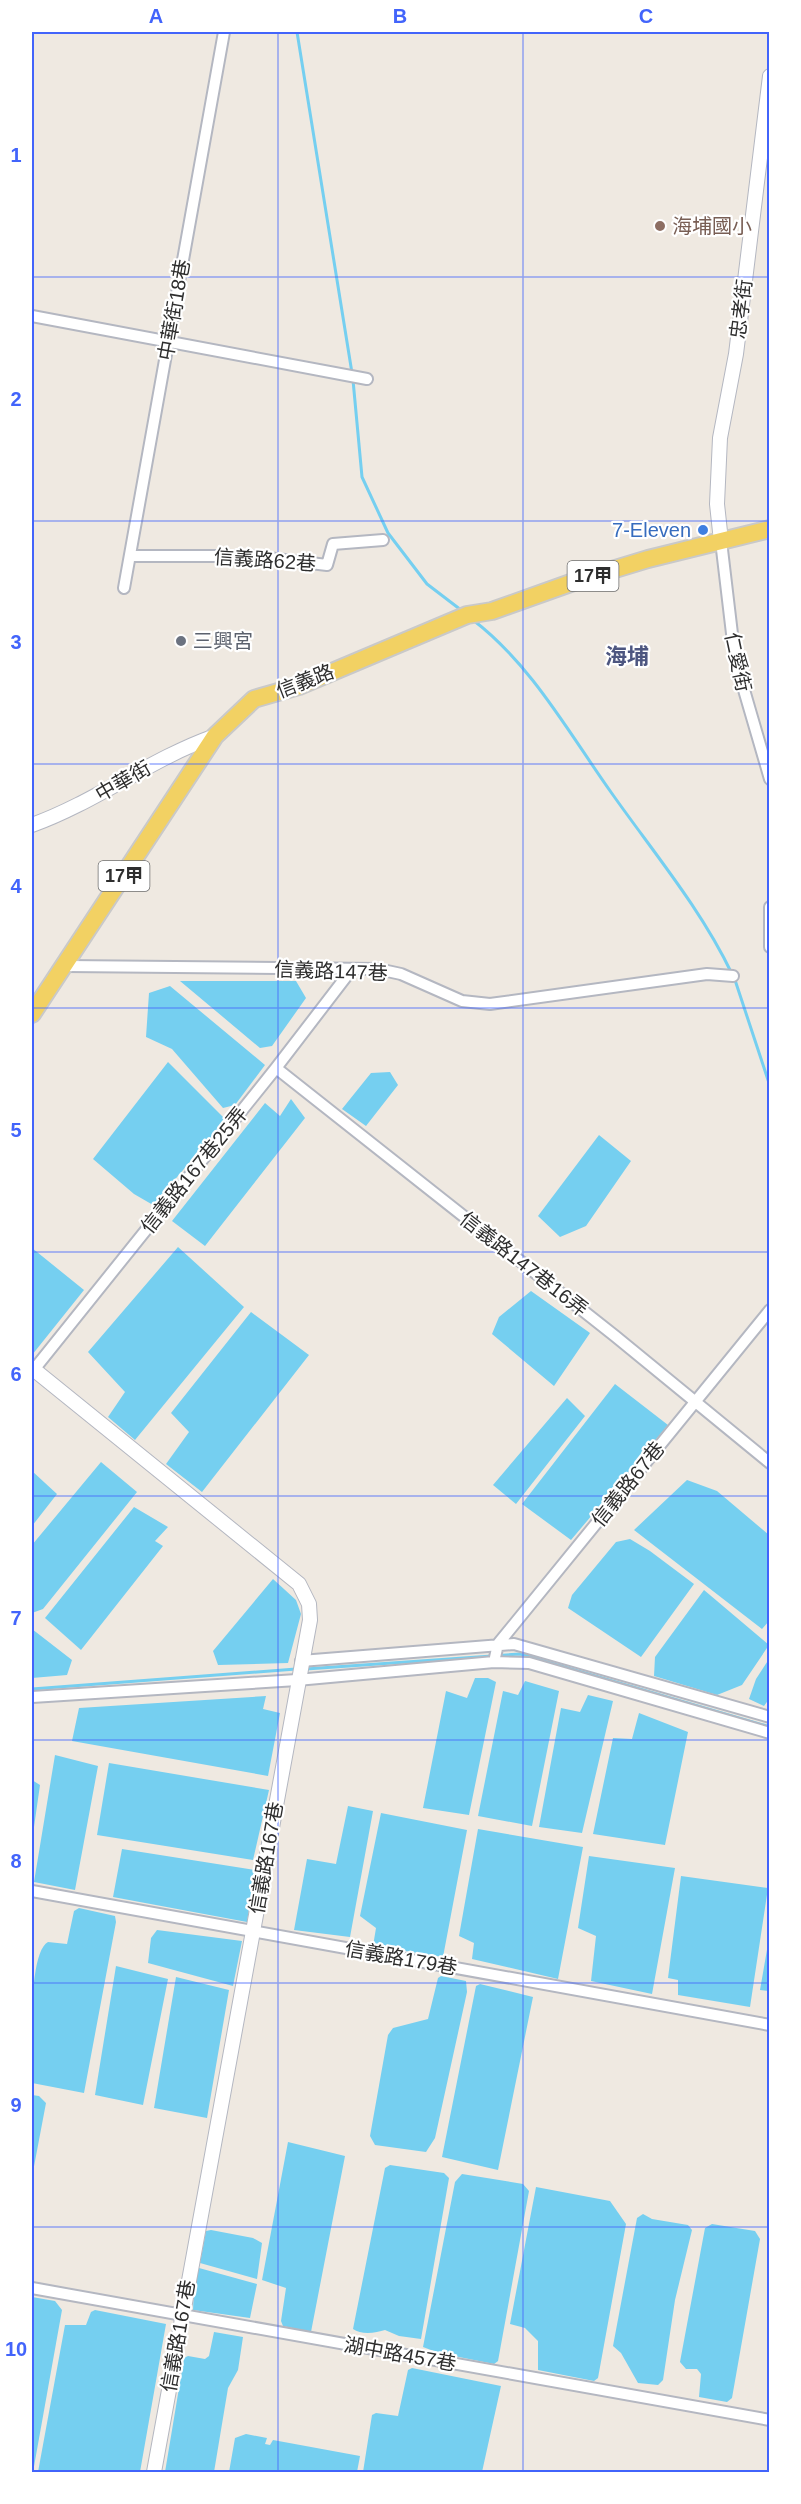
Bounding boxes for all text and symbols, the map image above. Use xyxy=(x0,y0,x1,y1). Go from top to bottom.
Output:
text: A xyxy=(149,5,163,27)
text: B xyxy=(393,5,407,27)
text: C xyxy=(639,5,653,27)
text: 1 xyxy=(10,144,22,166)
place label: 海埔國小 xyxy=(672,215,752,237)
marker: 海埔國小 xyxy=(653,219,667,233)
street label: 中華街18巷 xyxy=(154,258,194,362)
street label: 忠孝街 xyxy=(726,278,756,340)
text: 2 xyxy=(10,388,22,410)
place label: 7-Eleven xyxy=(612,519,691,541)
marker: 7-Eleven xyxy=(696,523,710,537)
street label: 信義路62巷 xyxy=(213,545,317,575)
road number: 17甲 xyxy=(568,561,618,591)
place label: 三興宮 xyxy=(193,630,253,652)
street label: 仁愛街 xyxy=(721,630,755,694)
text: 3 xyxy=(10,631,22,653)
marker: 三興宮 xyxy=(174,634,188,648)
district label: 海埔 xyxy=(605,644,649,669)
street label: 信義路 xyxy=(273,660,337,702)
street label: 中華街 xyxy=(92,756,154,806)
road number: 17甲 xyxy=(98,861,150,891)
text: 4 xyxy=(10,875,22,897)
street label: 信義路147巷 xyxy=(274,958,388,984)
street label: 信義路167巷25弄 xyxy=(136,1103,252,1237)
text: 5 xyxy=(10,1119,22,1141)
street label: 信義路147巷16弄 xyxy=(456,1207,592,1321)
text: 6 xyxy=(10,1363,22,1385)
street label: 信義路67巷 xyxy=(587,1437,669,1531)
text: 7 xyxy=(10,1607,22,1629)
street label: 信義路167巷 xyxy=(245,1800,287,1916)
text: 8 xyxy=(10,1850,22,1872)
street label: 信義路179巷 xyxy=(343,1937,459,1979)
text: 9 xyxy=(10,2094,22,2116)
street label: 信義路167巷 xyxy=(157,2278,199,2394)
street label: 湖中路457巷 xyxy=(342,2333,458,2375)
text: 10 xyxy=(5,2338,27,2360)

